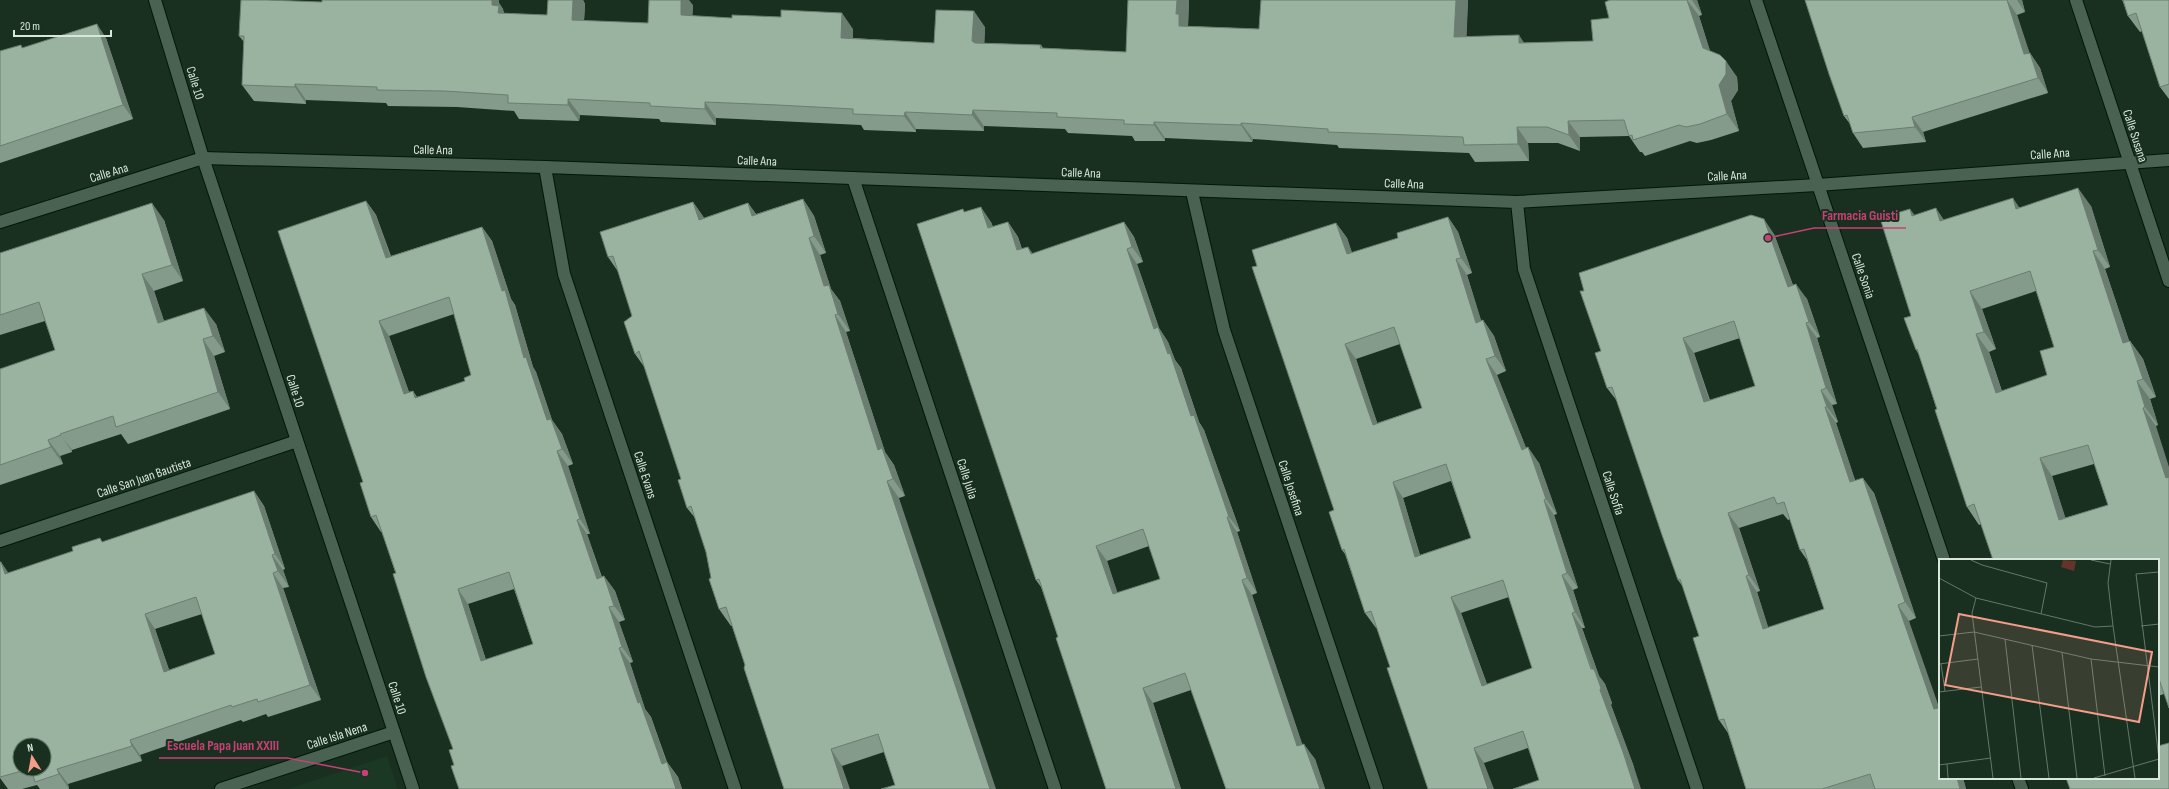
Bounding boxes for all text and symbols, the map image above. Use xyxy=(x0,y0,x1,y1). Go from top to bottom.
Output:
scale bar xyxy=(14,12,111,38)
text: 20 m xyxy=(20,19,40,34)
street label: Calle 10 xyxy=(182,65,208,102)
street label: Calle Susana xyxy=(2119,108,2151,164)
street label: Calle Ana xyxy=(413,142,453,158)
street label: Calle Ana xyxy=(2030,145,2070,163)
street label: Calle Ana xyxy=(737,152,777,170)
street label: Calle Ana xyxy=(88,160,130,186)
street label: Calle Ana xyxy=(1061,164,1101,182)
street label: Calle Ana xyxy=(1707,167,1747,185)
street label: Calle Ana xyxy=(1384,175,1424,193)
callout: Farmacia Guisti xyxy=(1814,202,1906,228)
text: Farmacia Guisti xyxy=(1822,207,1898,224)
street label: Calle Sonia xyxy=(1848,251,1878,301)
street label: Calle 10 xyxy=(282,373,308,410)
street label: Calle Evans xyxy=(630,449,660,501)
street label: Calle San Juan Bautista xyxy=(95,454,193,502)
street label: Calle Julia xyxy=(953,457,981,501)
street label: Calle Josefina xyxy=(1275,458,1307,518)
street label: Calle Sofía xyxy=(1598,469,1628,517)
inset map xyxy=(1939,559,2159,779)
street label: Calle 10 xyxy=(384,680,410,717)
street label: Calle Isla Nena xyxy=(305,719,369,753)
callout: Escuela Papa Juan XXIII xyxy=(159,732,287,758)
north arrow xyxy=(12,737,52,777)
text: Escuela Papa Juan XXIII xyxy=(167,737,279,754)
text: N xyxy=(26,741,34,755)

